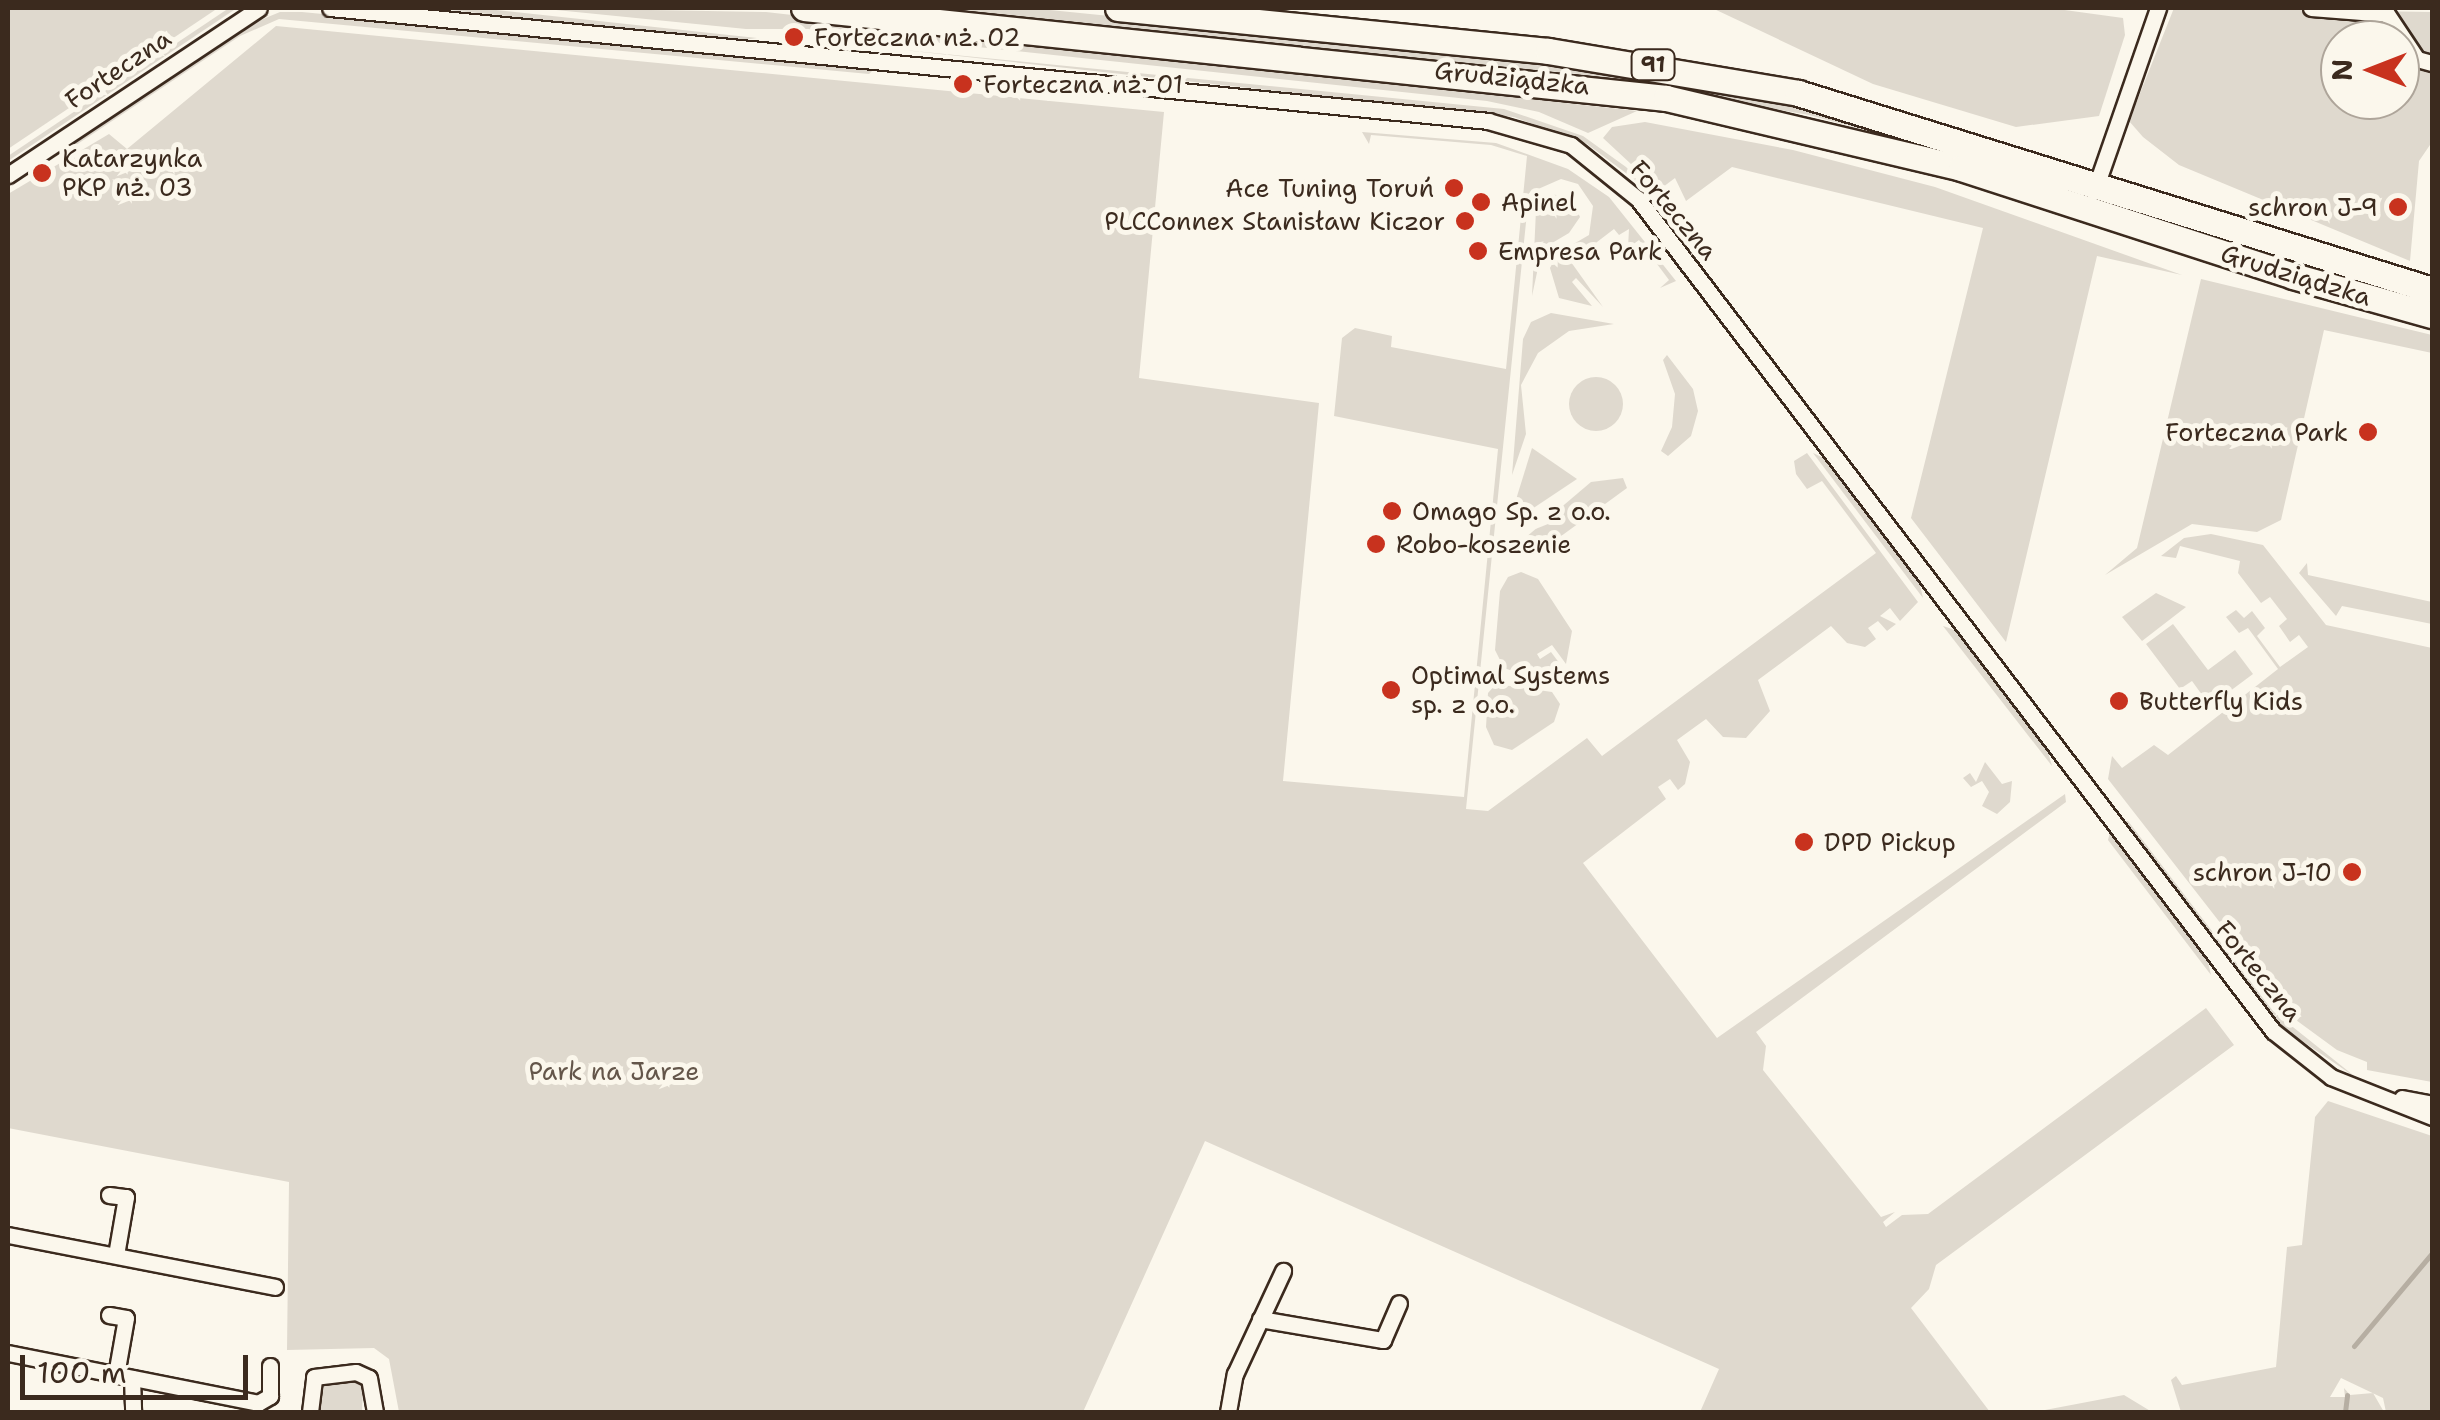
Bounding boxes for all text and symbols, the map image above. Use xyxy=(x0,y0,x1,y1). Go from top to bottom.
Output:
north arrow xyxy=(2320,20,2420,120)
place label: Forteczna nż. 02 xyxy=(814,22,1020,52)
street label: Forteczna xyxy=(60,23,176,115)
marker: Forteczna nż. 02 xyxy=(783,26,805,48)
road number: 91 xyxy=(1630,48,1676,82)
street label: Grudziądzka xyxy=(1433,55,1591,101)
text: N xyxy=(2323,59,2361,81)
place label: Forteczna nż. 01 xyxy=(983,69,1183,99)
marker: Forteczna nż. 01 xyxy=(952,73,974,95)
place label: Katarzynka PKP nż. 03 xyxy=(62,144,202,203)
street label: Forteczna xyxy=(1624,154,1724,266)
marker: Katarzynka PKP nż. 03 xyxy=(31,162,53,184)
place label: Ace Tuning Toruń xyxy=(1225,173,1434,203)
marker: Ace Tuning Toruń xyxy=(1443,177,1465,199)
place label: Apinel xyxy=(1501,187,1576,217)
marker: Apinel xyxy=(1470,191,1492,213)
place label: schron J-9 xyxy=(2248,192,2378,222)
marker: schron J-9 xyxy=(2387,196,2409,218)
place label: PLCConnex Stanisław Kiczor xyxy=(1104,206,1445,236)
marker: PLCConnex Stanisław Kiczor xyxy=(1454,210,1476,232)
place label: Empresa Park xyxy=(1498,236,1662,266)
street label: Grudziądzka xyxy=(2217,238,2375,312)
marker: Empresa Park xyxy=(1467,240,1489,262)
place label: Forteczna Park xyxy=(2165,417,2348,447)
marker: Forteczna Park xyxy=(2357,421,2379,443)
place label: Omago Sp. z o.o. xyxy=(1412,496,1611,526)
marker: Omago Sp. z o.o. xyxy=(1381,500,1403,522)
place label: Robo-koszenie xyxy=(1396,529,1571,559)
marker: Robo-koszenie xyxy=(1365,533,1387,555)
place label: Optimal Systems sp. z o.o. xyxy=(1411,661,1610,720)
marker: Optimal Systems sp. z o.o. xyxy=(1380,679,1402,701)
place label: Butterfly Kids xyxy=(2139,686,2303,716)
marker: Butterfly Kids xyxy=(2108,690,2130,712)
place label: DPD Pickup xyxy=(1824,827,1956,857)
marker: DPD Pickup xyxy=(1793,831,1815,853)
place label: schron J-10 xyxy=(2193,857,2332,887)
marker: schron J-10 xyxy=(2341,861,2363,883)
street label: Forteczna xyxy=(2209,915,2309,1027)
park label: Park na Jarze xyxy=(529,1056,699,1086)
scale bar xyxy=(25,1335,252,1397)
text: 100 m xyxy=(37,1352,127,1393)

